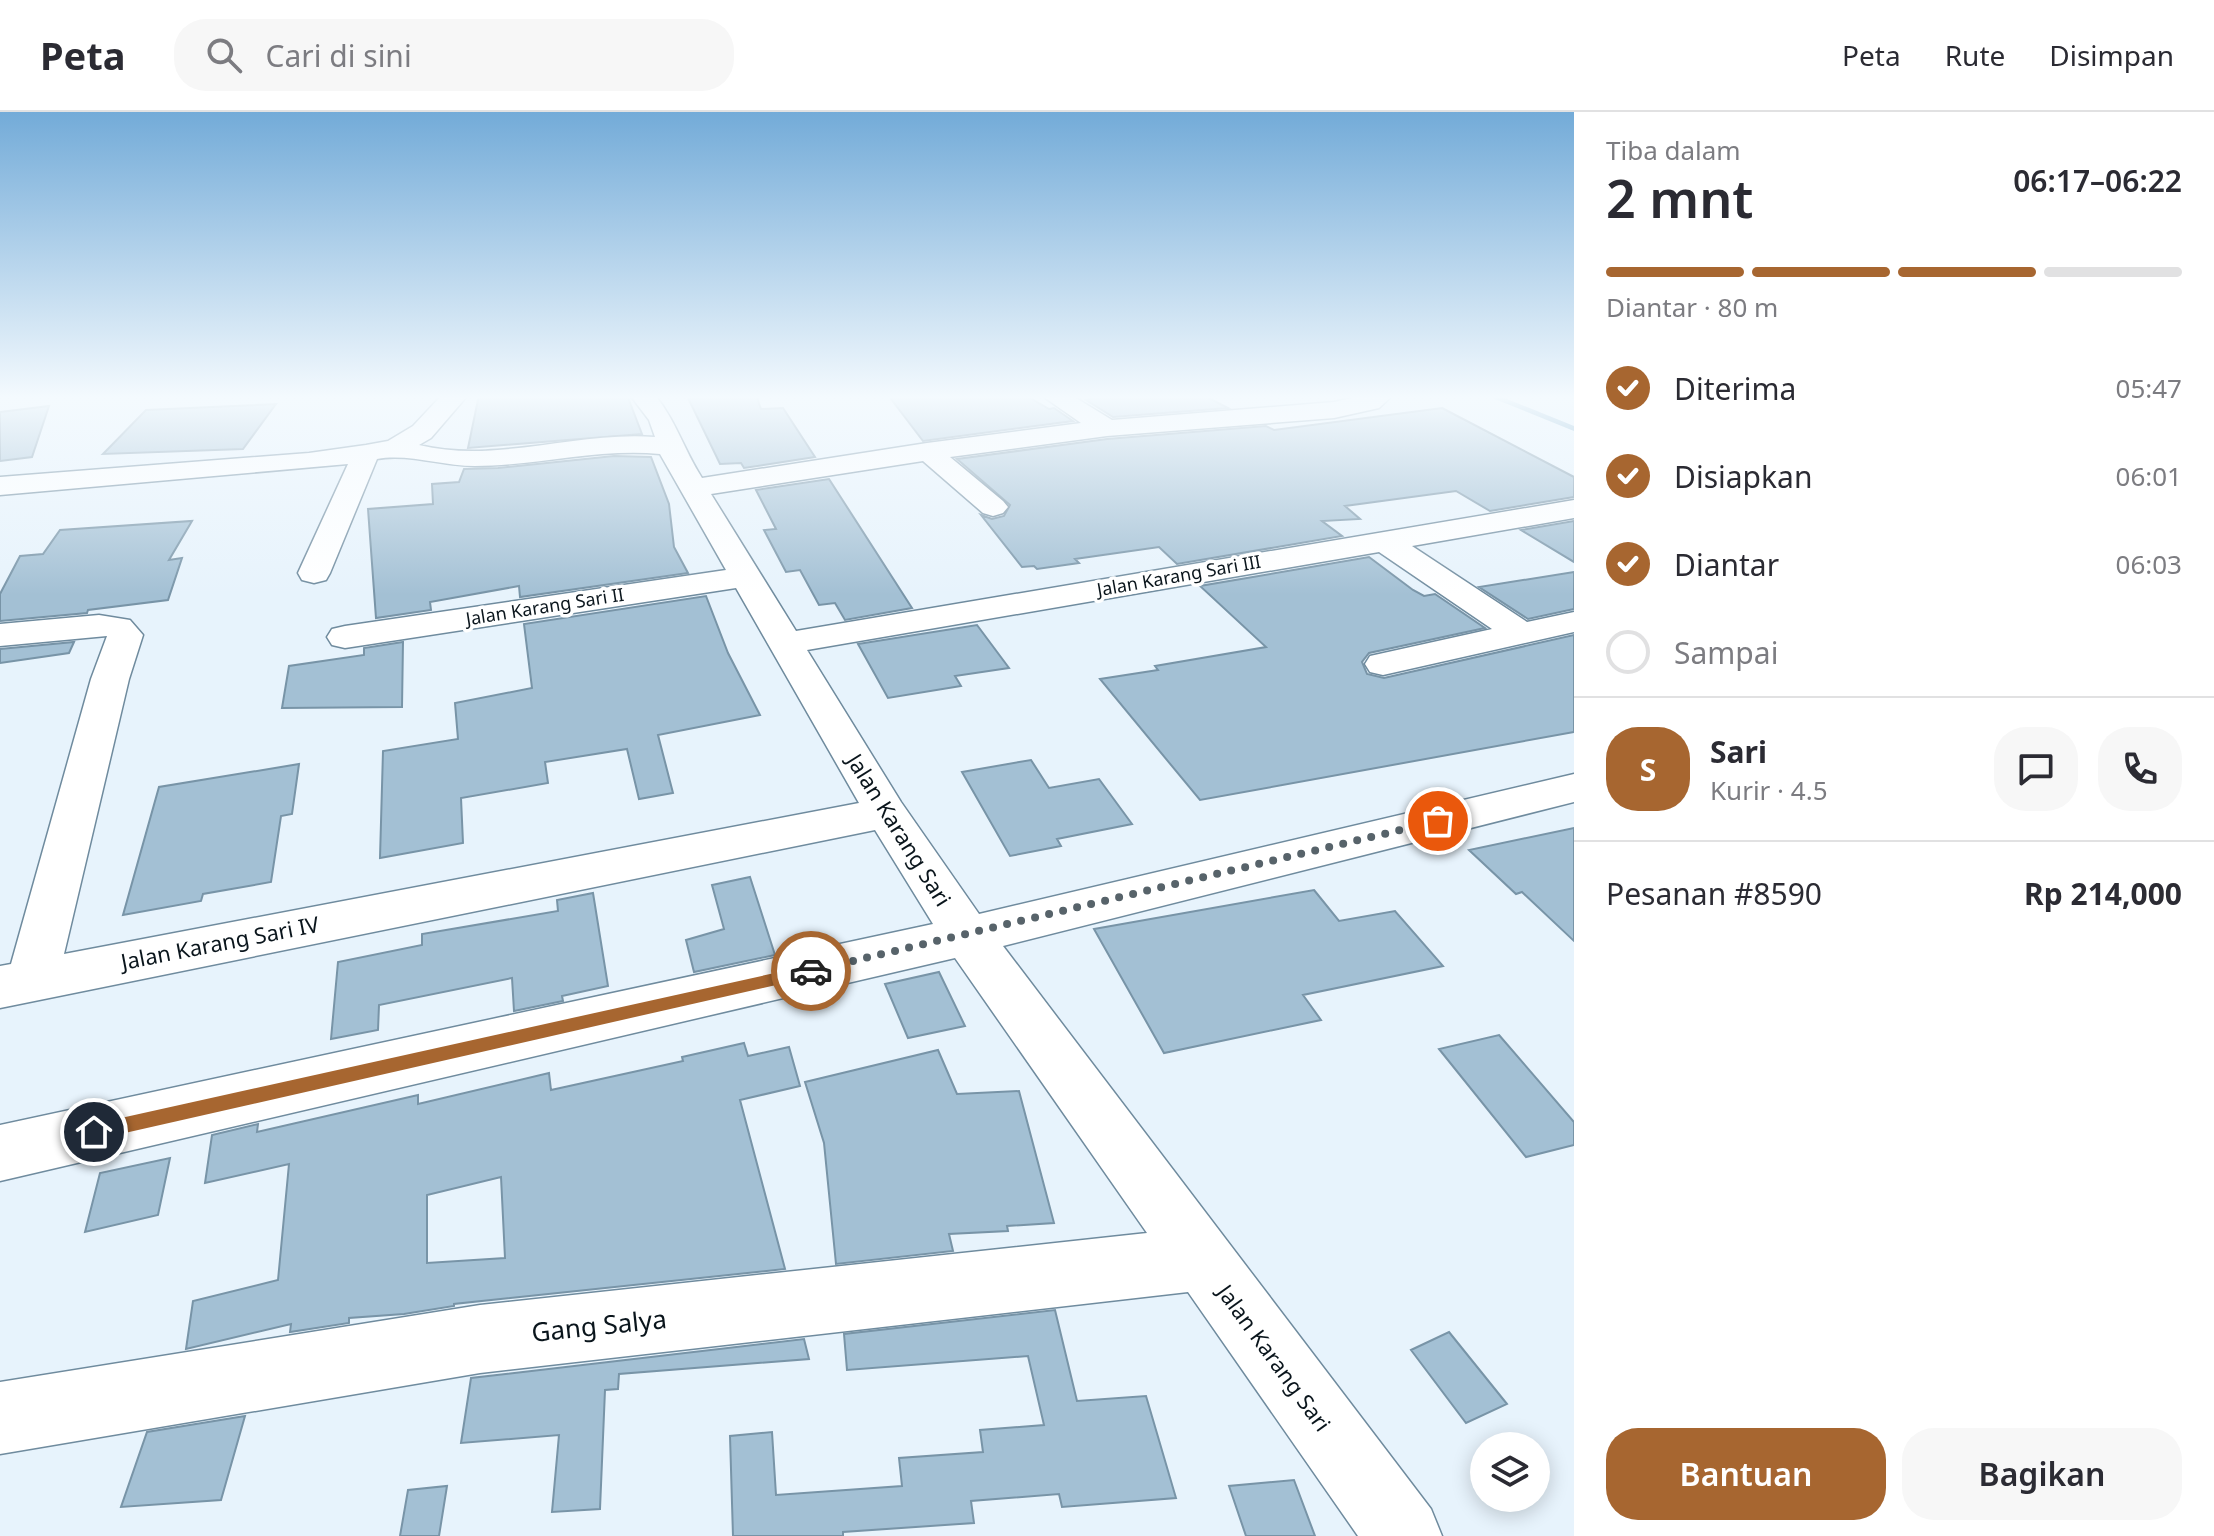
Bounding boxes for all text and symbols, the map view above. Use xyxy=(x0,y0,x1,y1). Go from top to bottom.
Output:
search box xyxy=(174,19,734,91)
text: Peta xyxy=(40,29,126,81)
icon: search xyxy=(202,33,246,77)
text: Cari di sini xyxy=(266,35,412,76)
text: Peta xyxy=(1842,36,1901,74)
text: Rute xyxy=(1945,36,2005,74)
text: Disimpan xyxy=(2049,36,2174,74)
text: Tiba dalam xyxy=(1606,132,1741,168)
text: 06:17–06:22 xyxy=(2013,160,2182,201)
text: 2 mnt xyxy=(1606,162,1753,233)
text: Diantar · 80 m xyxy=(1606,289,1778,325)
icon: check xyxy=(1606,366,1650,410)
text: Diterima xyxy=(1674,368,1796,409)
text: 05:47 xyxy=(2116,370,2182,406)
icon: check xyxy=(1606,454,1650,498)
text: Disiapkan xyxy=(1674,456,1812,497)
text: 06:01 xyxy=(2116,458,2182,494)
icon: check xyxy=(1606,542,1650,586)
text: Diantar xyxy=(1674,544,1779,585)
text: 06:03 xyxy=(2116,546,2182,582)
street label: Jalan Karang Sari III xyxy=(1093,549,1263,602)
street label: Jalan Karang Sari II xyxy=(462,582,626,631)
text: Sampai xyxy=(1674,632,1778,673)
button: chat xyxy=(1994,727,2078,811)
button: phone xyxy=(2098,727,2182,811)
text: Sari xyxy=(1710,731,1767,772)
street label: Jalan Karang Sari xyxy=(840,746,959,911)
text: S xyxy=(1640,749,1656,790)
text: Kurir · 4.5 xyxy=(1710,772,1828,808)
pin xyxy=(1404,787,1472,855)
icon: bag xyxy=(1416,799,1460,843)
text: Pesanan #8590 xyxy=(1606,873,1822,914)
text: Rp 214,000 xyxy=(2024,873,2182,914)
street label: Jalan Karang Sari IV xyxy=(116,908,322,976)
courier xyxy=(771,931,851,1011)
icon: car xyxy=(789,949,833,993)
pin xyxy=(60,1098,128,1166)
icon: home xyxy=(72,1110,116,1154)
street label: Jalan Karang Sari xyxy=(1210,1276,1338,1437)
street label: Gang Salya xyxy=(530,1300,668,1350)
button: Bantuan xyxy=(1606,1428,1886,1520)
button: Bagikan xyxy=(1902,1428,2182,1520)
map controls xyxy=(1470,1432,1550,1512)
button: layers xyxy=(1470,1432,1550,1512)

